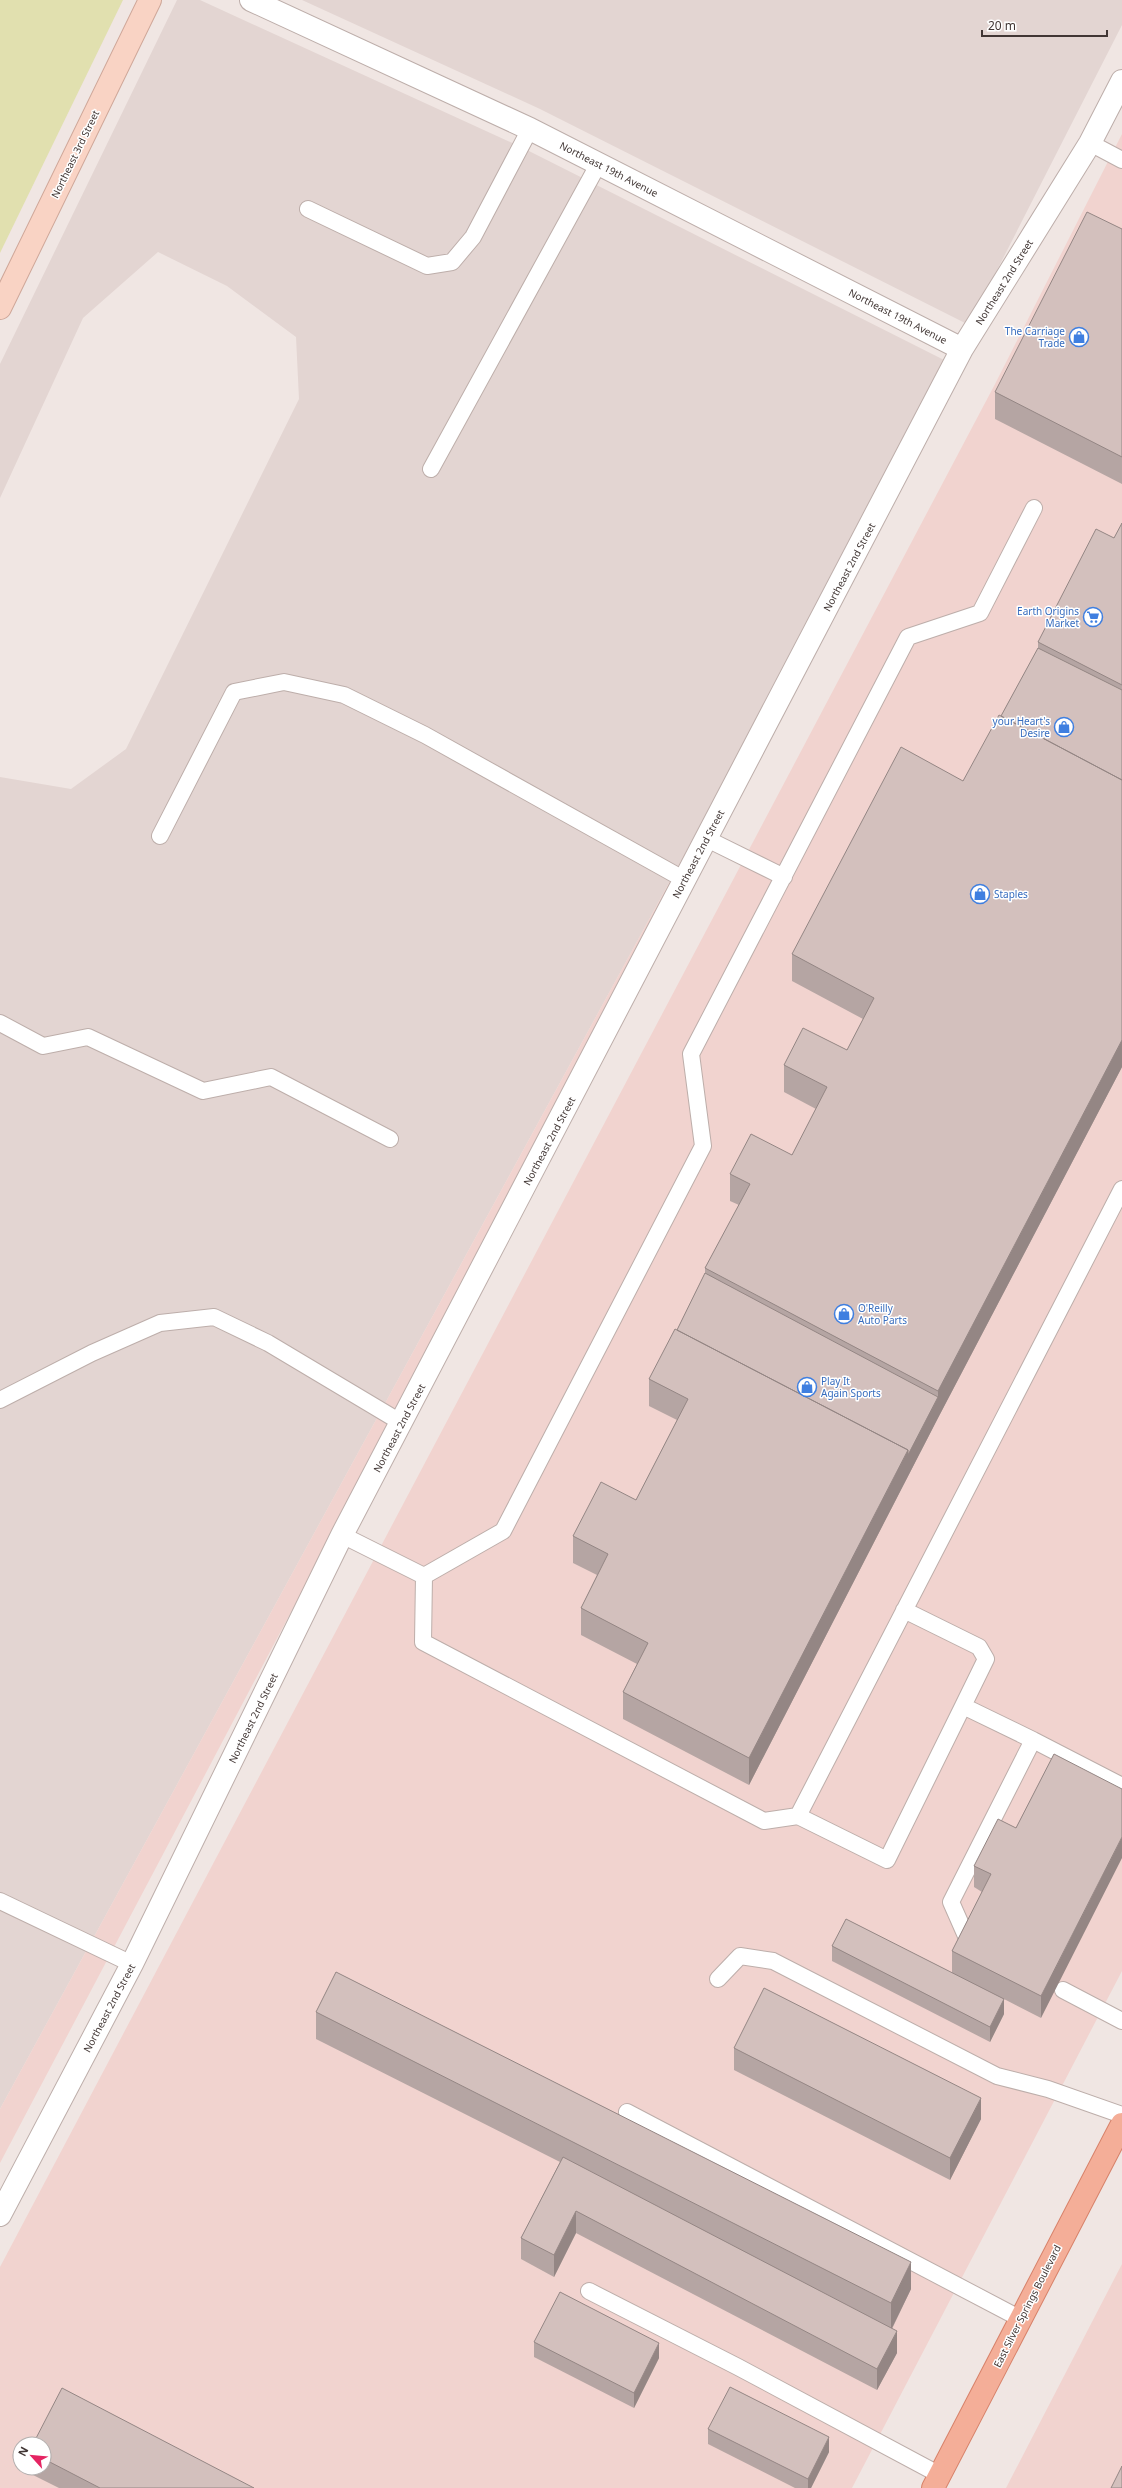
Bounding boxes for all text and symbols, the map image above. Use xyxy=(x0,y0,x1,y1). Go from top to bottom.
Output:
scale bar xyxy=(982,12,1107,38)
text: 20 m xyxy=(988,17,1016,34)
street label: Northeast 3rd Street xyxy=(48,107,103,200)
street label: Northeast 19th Avenue xyxy=(557,138,661,200)
street label: Northeast 2nd Street xyxy=(972,236,1036,327)
street label: Northeast 19th Avenue xyxy=(846,285,950,347)
place label: The Carriage Trade xyxy=(1005,324,1065,350)
shop icon: The Carriage Trade xyxy=(1068,326,1090,348)
street label: Northeast 2nd Street xyxy=(820,520,878,614)
place label: Earth Origins Market xyxy=(1017,604,1079,630)
supermarket icon: Earth Origins Market xyxy=(1082,606,1104,628)
place label: your Heart's Desire xyxy=(993,714,1050,740)
shop icon: your Heart's Desire xyxy=(1053,716,1075,738)
street label: Northeast 2nd Street xyxy=(669,807,727,901)
shop icon: Staples xyxy=(969,883,991,905)
place label: Staples xyxy=(994,887,1028,901)
street label: Northeast 2nd Street xyxy=(520,1094,578,1188)
place label: O'Reilly Auto Parts xyxy=(858,1301,907,1327)
shop icon: O'Reilly Auto Parts xyxy=(833,1303,855,1325)
place label: Play It Again Sports xyxy=(821,1374,881,1400)
shop icon: Play It Again Sports xyxy=(796,1376,818,1398)
street label: Northeast 2nd Street xyxy=(370,1381,428,1475)
street label: Northeast 2nd Street xyxy=(225,1670,281,1765)
street label: Northeast 2nd Street xyxy=(80,1961,138,2055)
street label: East Silver Springs Boulevard xyxy=(990,2242,1064,2370)
north arrow xyxy=(12,2436,52,2476)
text: N xyxy=(14,2444,31,2459)

